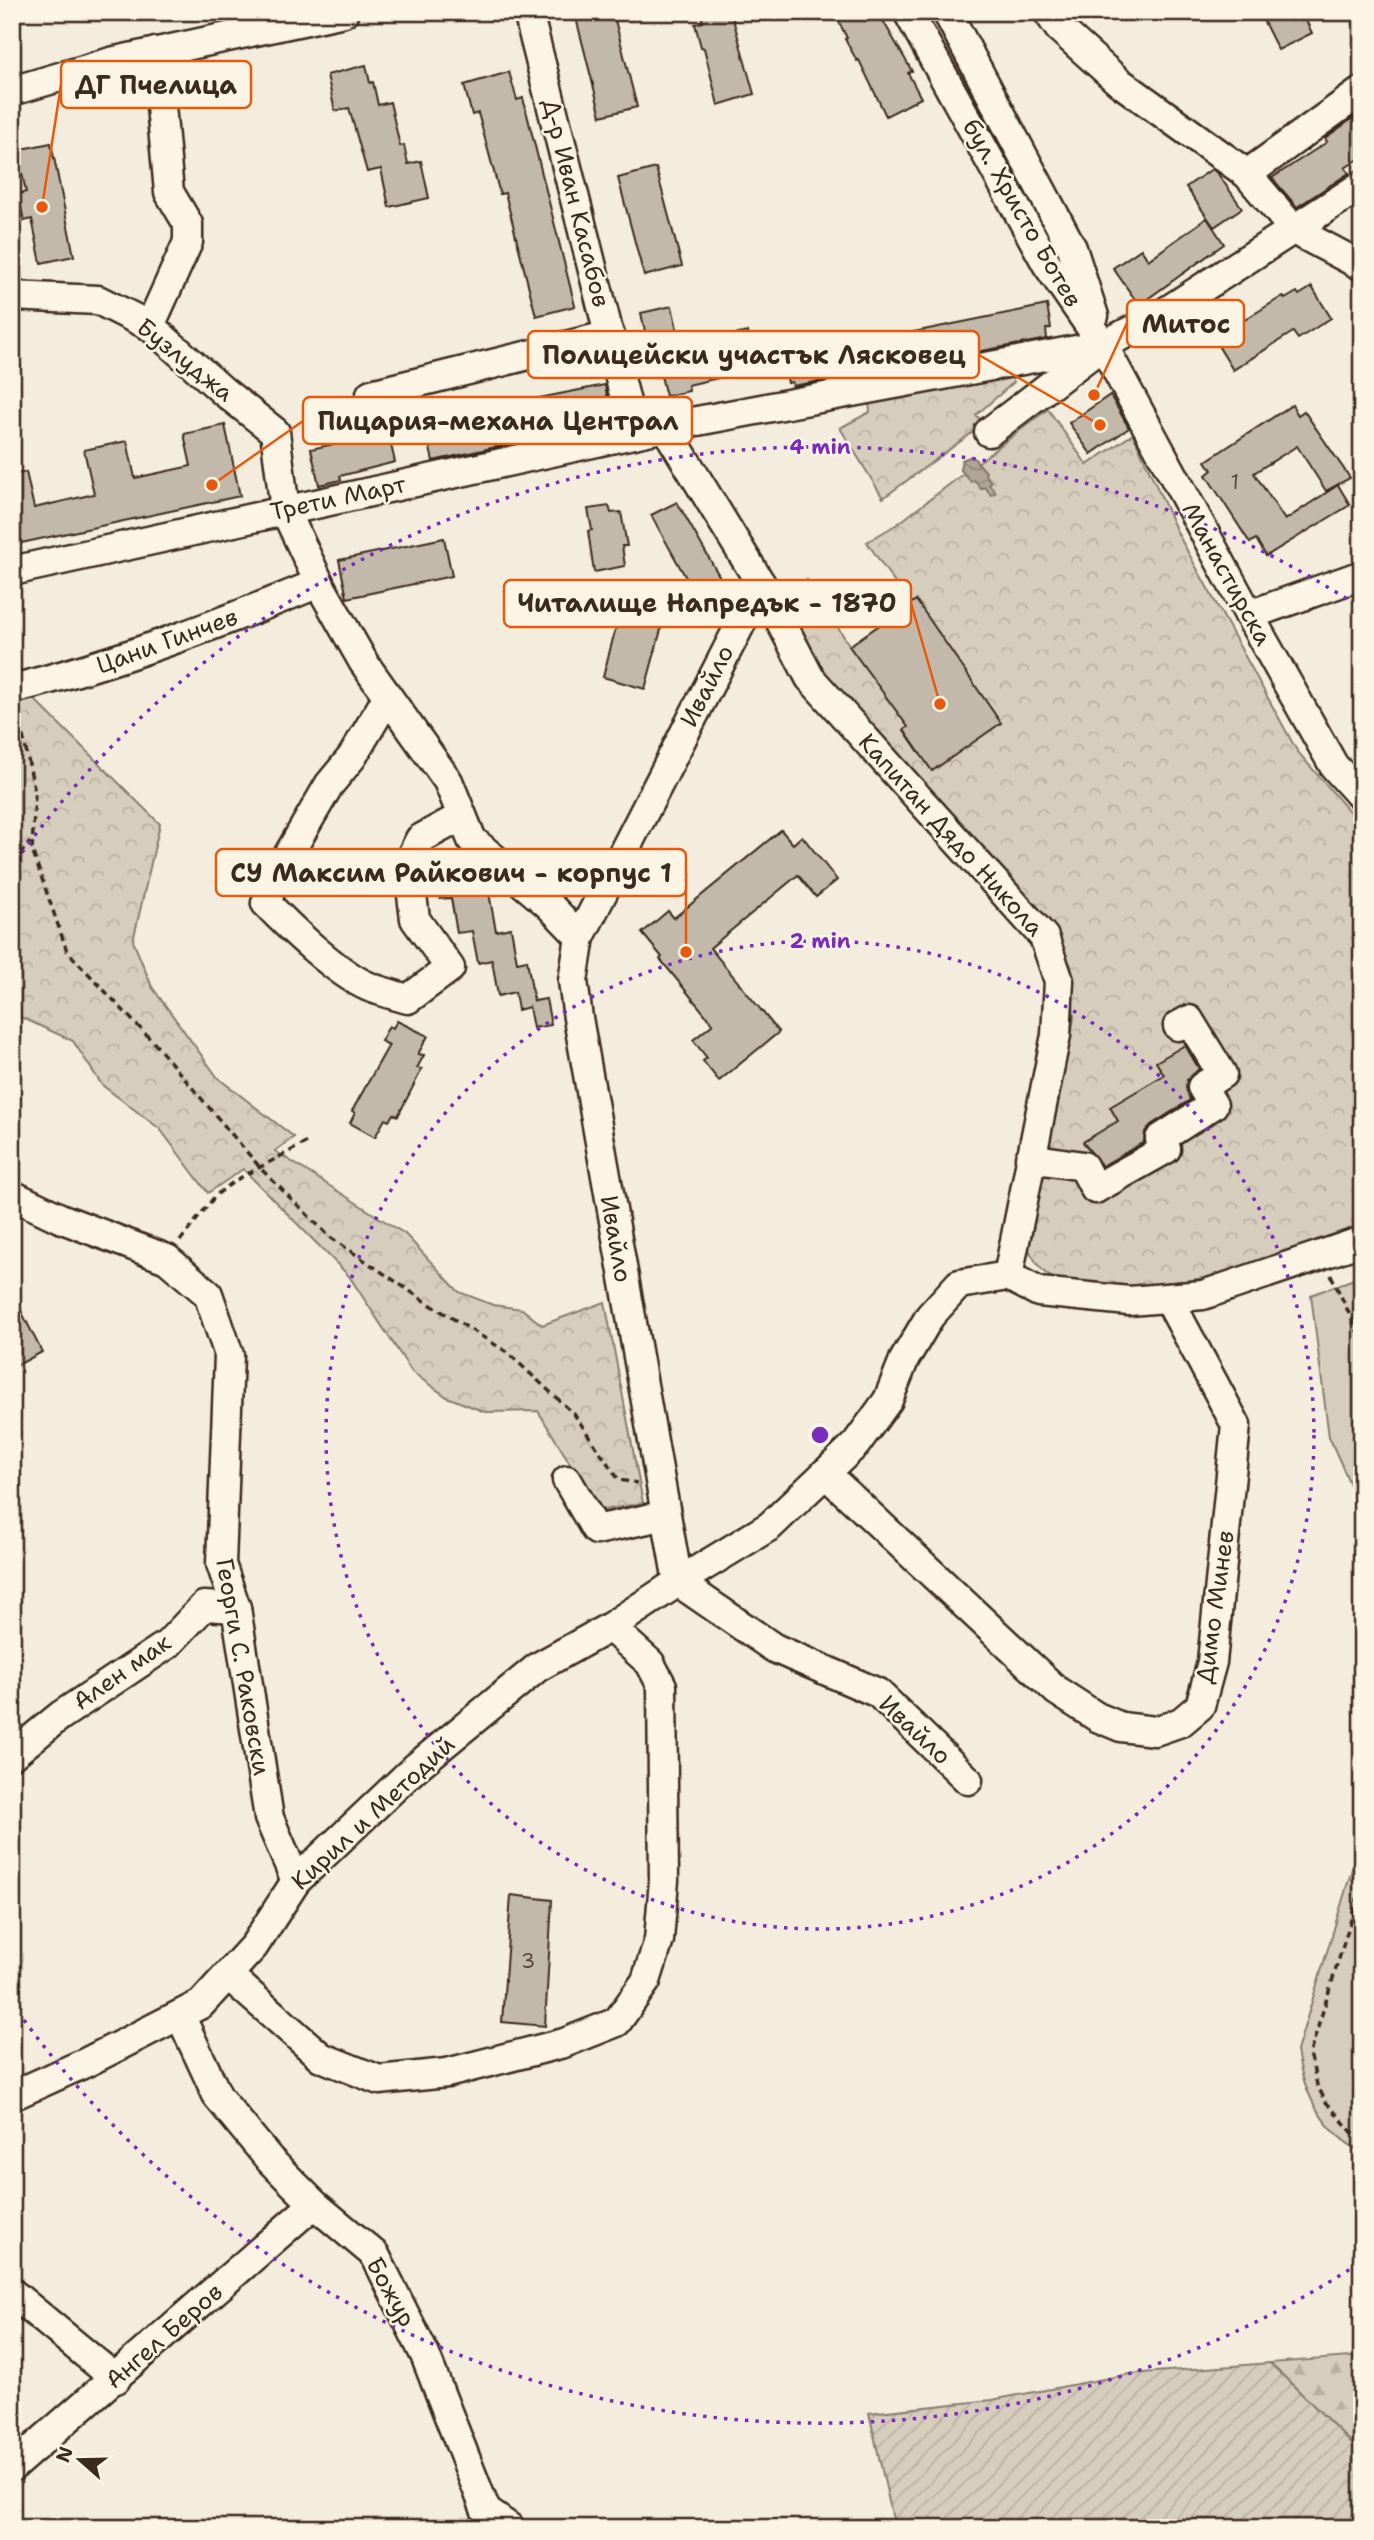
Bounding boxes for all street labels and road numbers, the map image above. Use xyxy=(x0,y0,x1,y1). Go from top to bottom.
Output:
street label: Д-р Иван Касабов xyxy=(535,96,617,310)
street label: бул. Христо Ботев xyxy=(955,113,1089,313)
street label: Бузлуджа xyxy=(130,311,240,409)
street label: Трети Март xyxy=(267,468,409,528)
street label: Манастирска xyxy=(1175,497,1279,651)
street label: Цани Гинчев xyxy=(92,601,242,681)
street label: Ивайло xyxy=(673,640,741,732)
street label: Капитан Дядо Никола xyxy=(851,727,1051,943)
street label: Ивайло xyxy=(593,1193,639,1285)
street label: Димо Минев xyxy=(1188,1528,1242,1686)
street label: Георги С. Раковски xyxy=(208,1556,278,1778)
street label: Ален мак xyxy=(67,1626,178,1717)
street label: Ивайло xyxy=(872,1688,958,1772)
street label: Кирил и Методий xyxy=(284,1729,462,1897)
street label: Божур xyxy=(359,2251,423,2333)
street label: Ангел Беров xyxy=(99,2276,229,2396)

